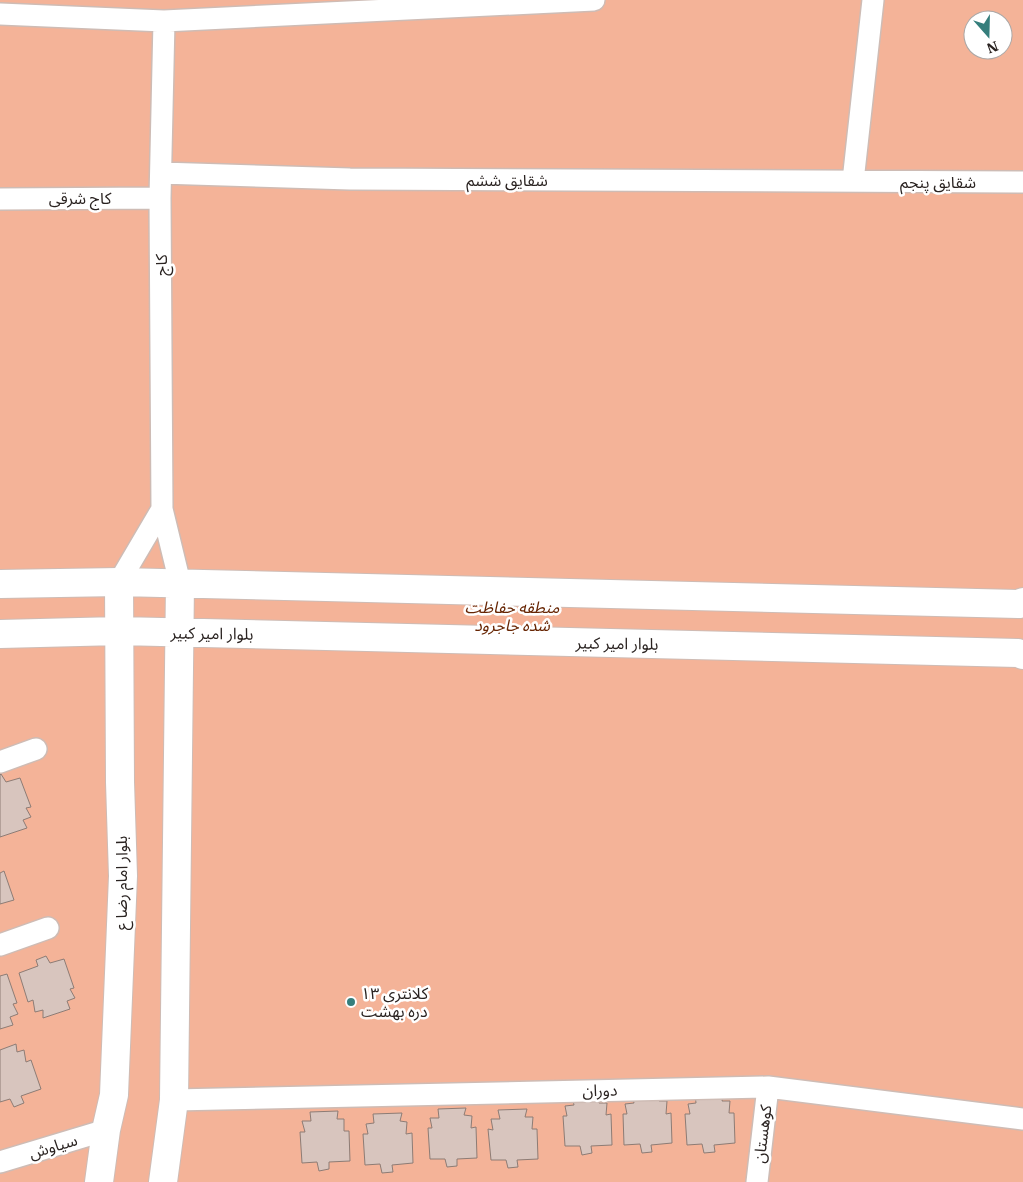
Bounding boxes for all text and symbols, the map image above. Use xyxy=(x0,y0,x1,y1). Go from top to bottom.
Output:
north arrow xyxy=(963,10,1013,60)
text: N xyxy=(984,37,1001,58)
street label: شقایق ششم xyxy=(466,170,548,193)
street label: شقایق پنجم xyxy=(900,172,976,195)
street label: کاج شرقی xyxy=(49,188,112,211)
street label: کاج xyxy=(151,254,174,276)
park label: منطقه حفاظت شده جاجرود xyxy=(465,597,560,635)
street label: بلوار امیر کبیر xyxy=(170,622,253,644)
street label: بلوار امیر کبیر xyxy=(575,632,658,654)
street label: بلوار امام رضا ع xyxy=(111,836,134,930)
place label: کلانتری ۱۳ دره بهشت xyxy=(361,983,428,1021)
marker: کلانتری ۱۳ دره بهشت xyxy=(345,996,357,1008)
street label: دوران xyxy=(582,1080,618,1100)
street label: کوهستان xyxy=(749,1103,776,1164)
street label: سیاوش xyxy=(26,1129,80,1163)

